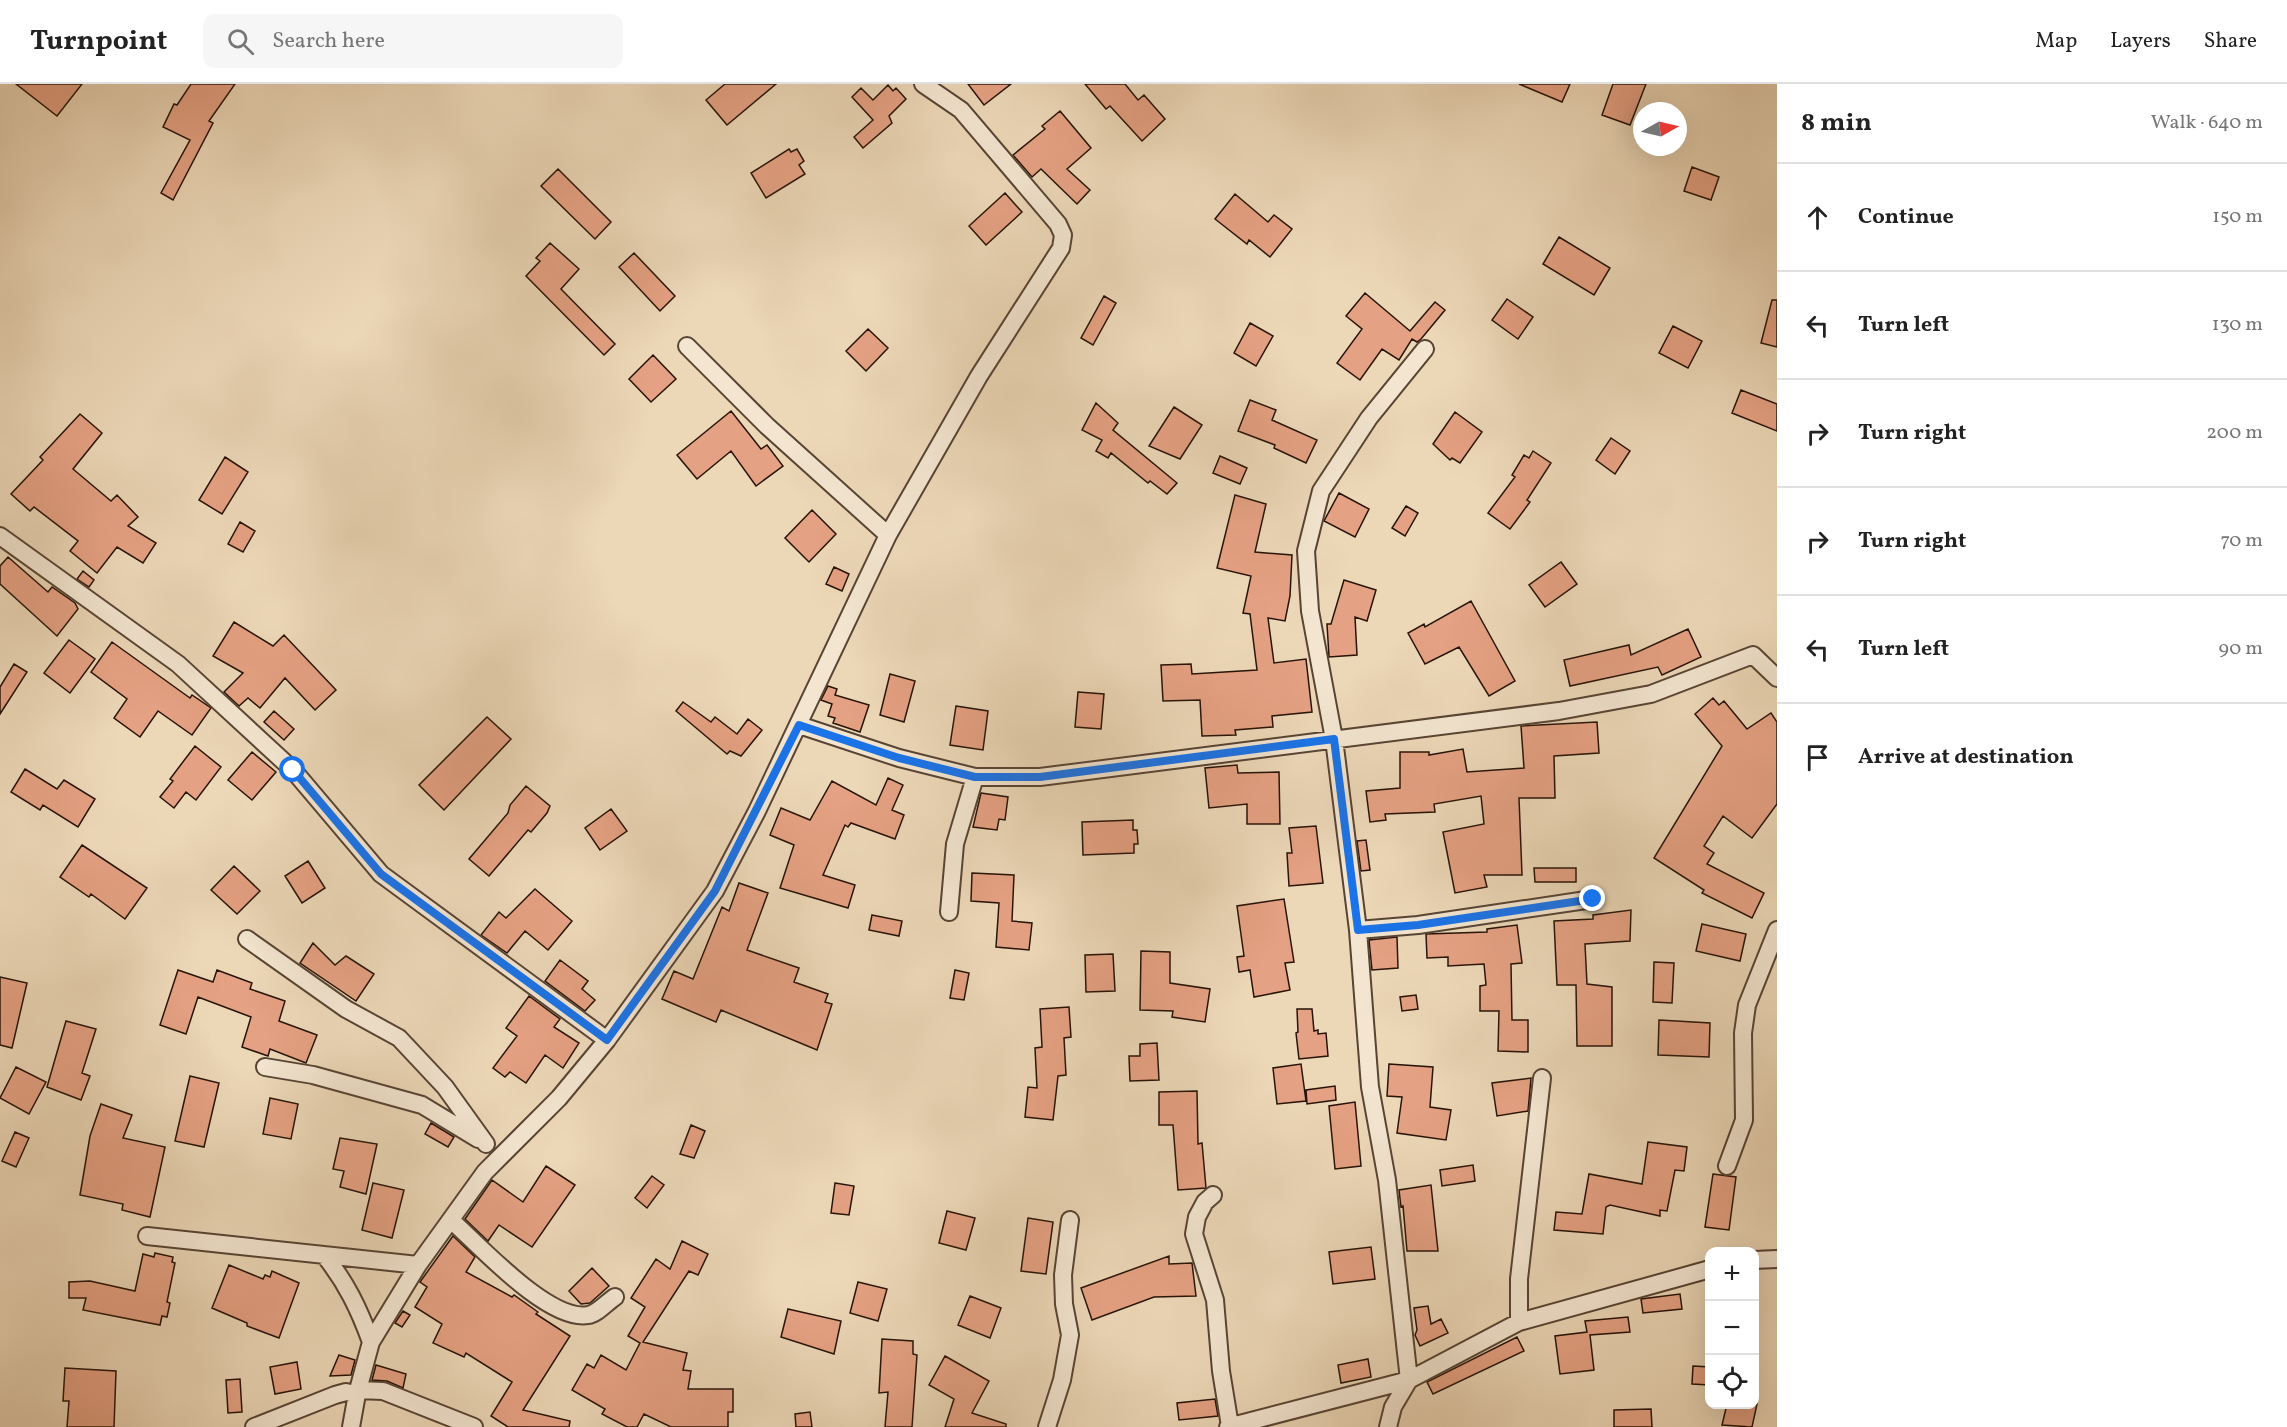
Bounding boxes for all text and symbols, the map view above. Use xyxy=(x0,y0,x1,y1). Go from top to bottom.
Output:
search box xyxy=(203,14,623,68)
text: Turnpoint xyxy=(30,22,167,61)
icon: search xyxy=(224,25,257,58)
text: Search here xyxy=(272,26,385,57)
text: Map xyxy=(2035,27,2077,56)
text: Layers xyxy=(2110,27,2171,56)
text: Share xyxy=(2204,27,2257,56)
north arrow xyxy=(1633,102,1687,156)
text: 8 min xyxy=(1801,105,1872,141)
text: Walk · 640 m xyxy=(2151,109,2263,137)
icon: ahead xyxy=(1801,201,1834,234)
text: Continue xyxy=(1858,202,1954,233)
text: 150 m xyxy=(2212,203,2263,231)
icon: left xyxy=(1801,309,1834,342)
text: Turn left xyxy=(1858,310,1949,341)
text: 130 m xyxy=(2212,311,2263,339)
icon: right xyxy=(1801,417,1834,450)
text: Turn right xyxy=(1858,418,1966,449)
text: 200 m xyxy=(2206,419,2263,447)
icon: right xyxy=(1801,525,1834,558)
text: Turn right xyxy=(1858,526,1966,557)
text: 70 m xyxy=(2220,527,2263,555)
icon: left xyxy=(1801,633,1834,666)
text: Turn left xyxy=(1858,634,1949,665)
text: 90 m xyxy=(2219,635,2263,663)
icon: arrive xyxy=(1801,741,1834,774)
text: Arrive at destination xyxy=(1858,742,2074,773)
route start xyxy=(279,756,305,782)
route end xyxy=(1579,885,1605,911)
map controls xyxy=(1705,1247,1759,1409)
button: + xyxy=(1705,1247,1759,1301)
button: − xyxy=(1705,1301,1759,1355)
button: locate xyxy=(1705,1355,1759,1409)

